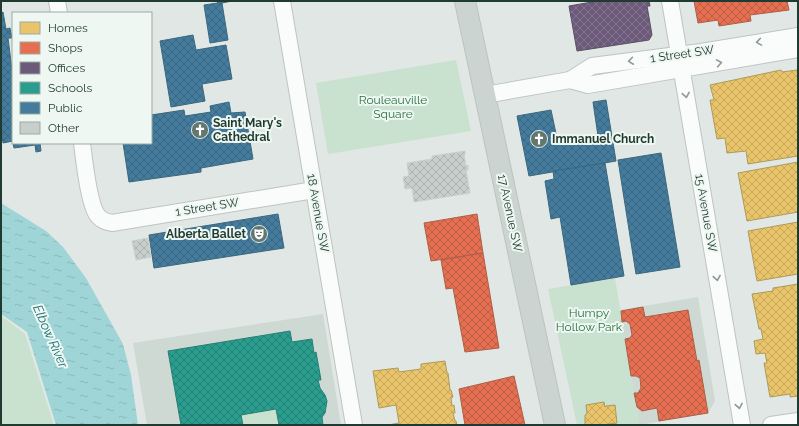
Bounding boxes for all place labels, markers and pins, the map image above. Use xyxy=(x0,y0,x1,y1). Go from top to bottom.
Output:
place label: Saint Mary's Cathedral xyxy=(213,116,282,144)
church icon: Saint Mary's Cathedral xyxy=(190,120,210,140)
church icon: Immanuel Church xyxy=(529,129,549,149)
place label: Immanuel Church xyxy=(552,132,654,146)
theatre icon: Alberta Ballet xyxy=(249,224,269,244)
place label: Alberta Ballet xyxy=(166,227,246,241)

